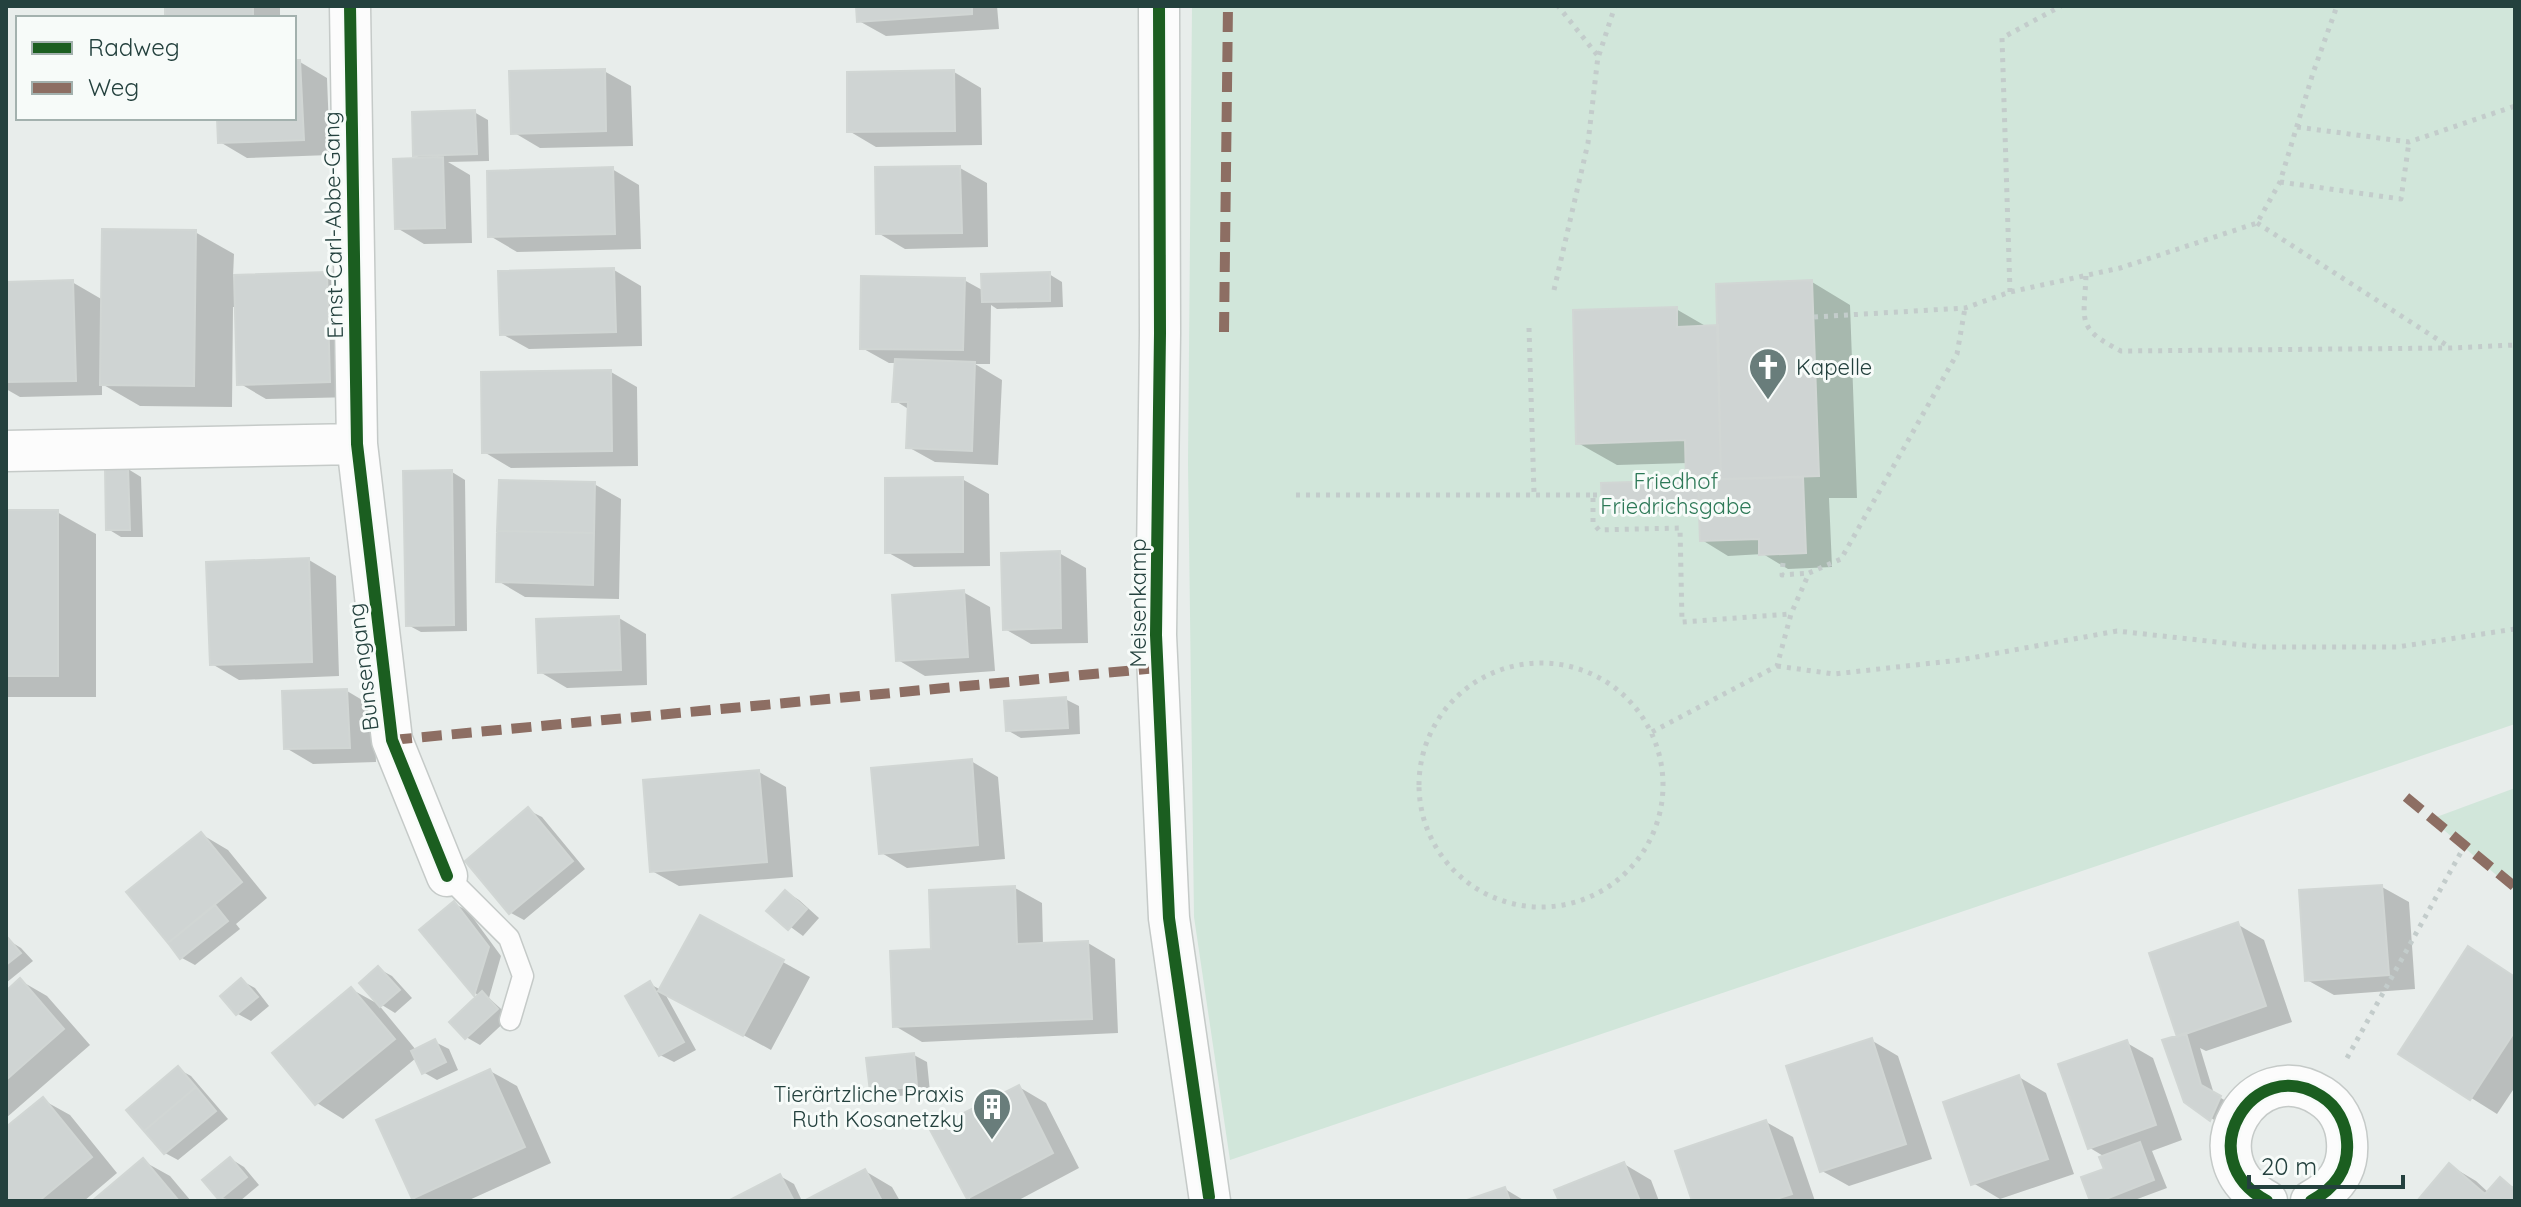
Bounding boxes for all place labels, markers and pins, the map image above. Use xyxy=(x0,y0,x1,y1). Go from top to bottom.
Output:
church icon: Kapelle xyxy=(1747,346,1789,401)
place label: Kapelle xyxy=(1796,353,1872,381)
place label: Tierärtzliche Praxis Ruth Kosanetzky xyxy=(773,1080,964,1133)
building icon: Tierärtzliche Praxis Ruth Kosanetzky xyxy=(971,1086,1013,1141)

